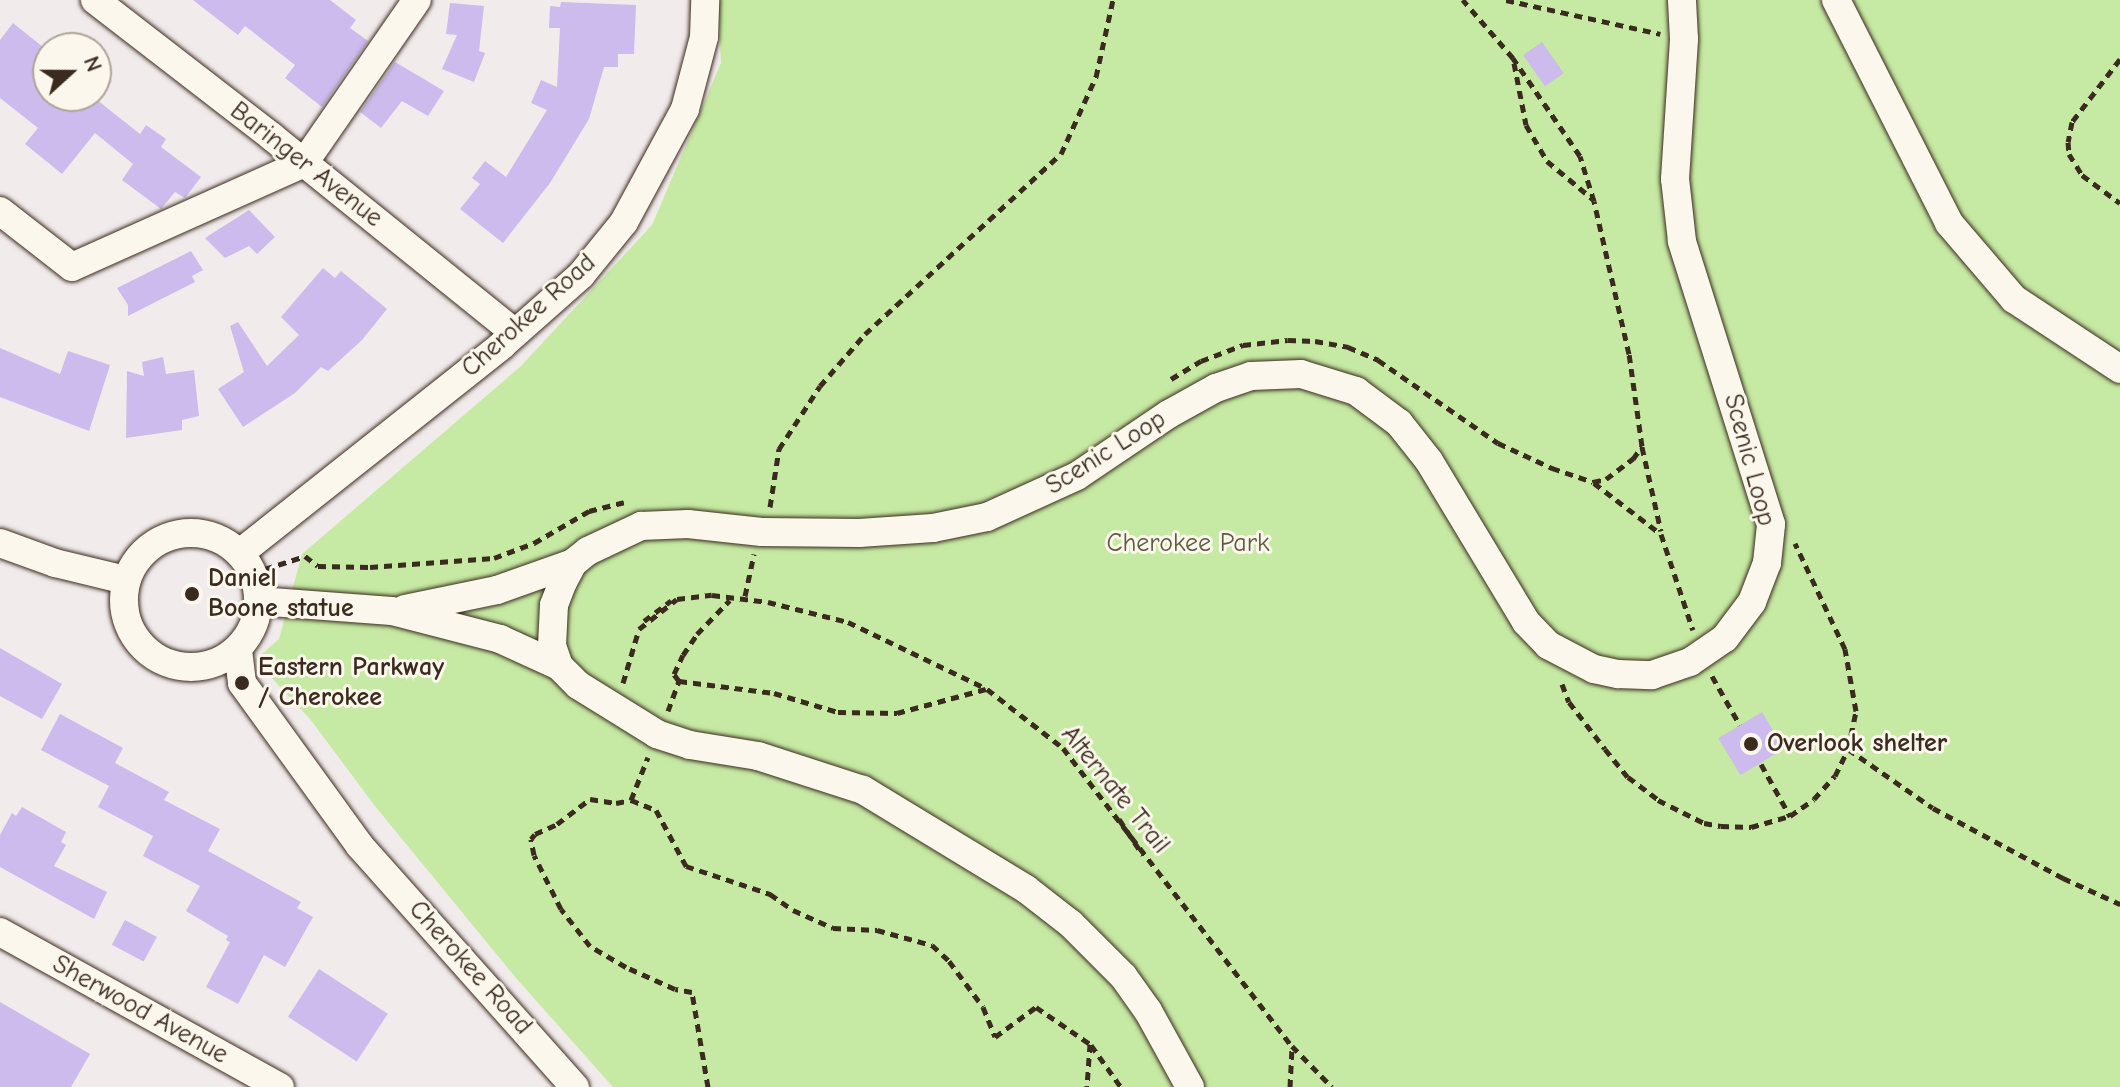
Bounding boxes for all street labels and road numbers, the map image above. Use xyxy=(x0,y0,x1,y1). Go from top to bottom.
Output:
street label: Baringer Avenue xyxy=(223,96,389,234)
street label: Cherokee Road xyxy=(456,248,602,384)
street label: Scenic Loop xyxy=(1716,391,1782,529)
street label: Scenic Loop xyxy=(1040,404,1172,502)
street label: Alternate Trail xyxy=(1054,720,1176,860)
street label: Cherokee Road xyxy=(402,895,538,1041)
street label: Sherwood Avenue xyxy=(47,949,233,1071)

